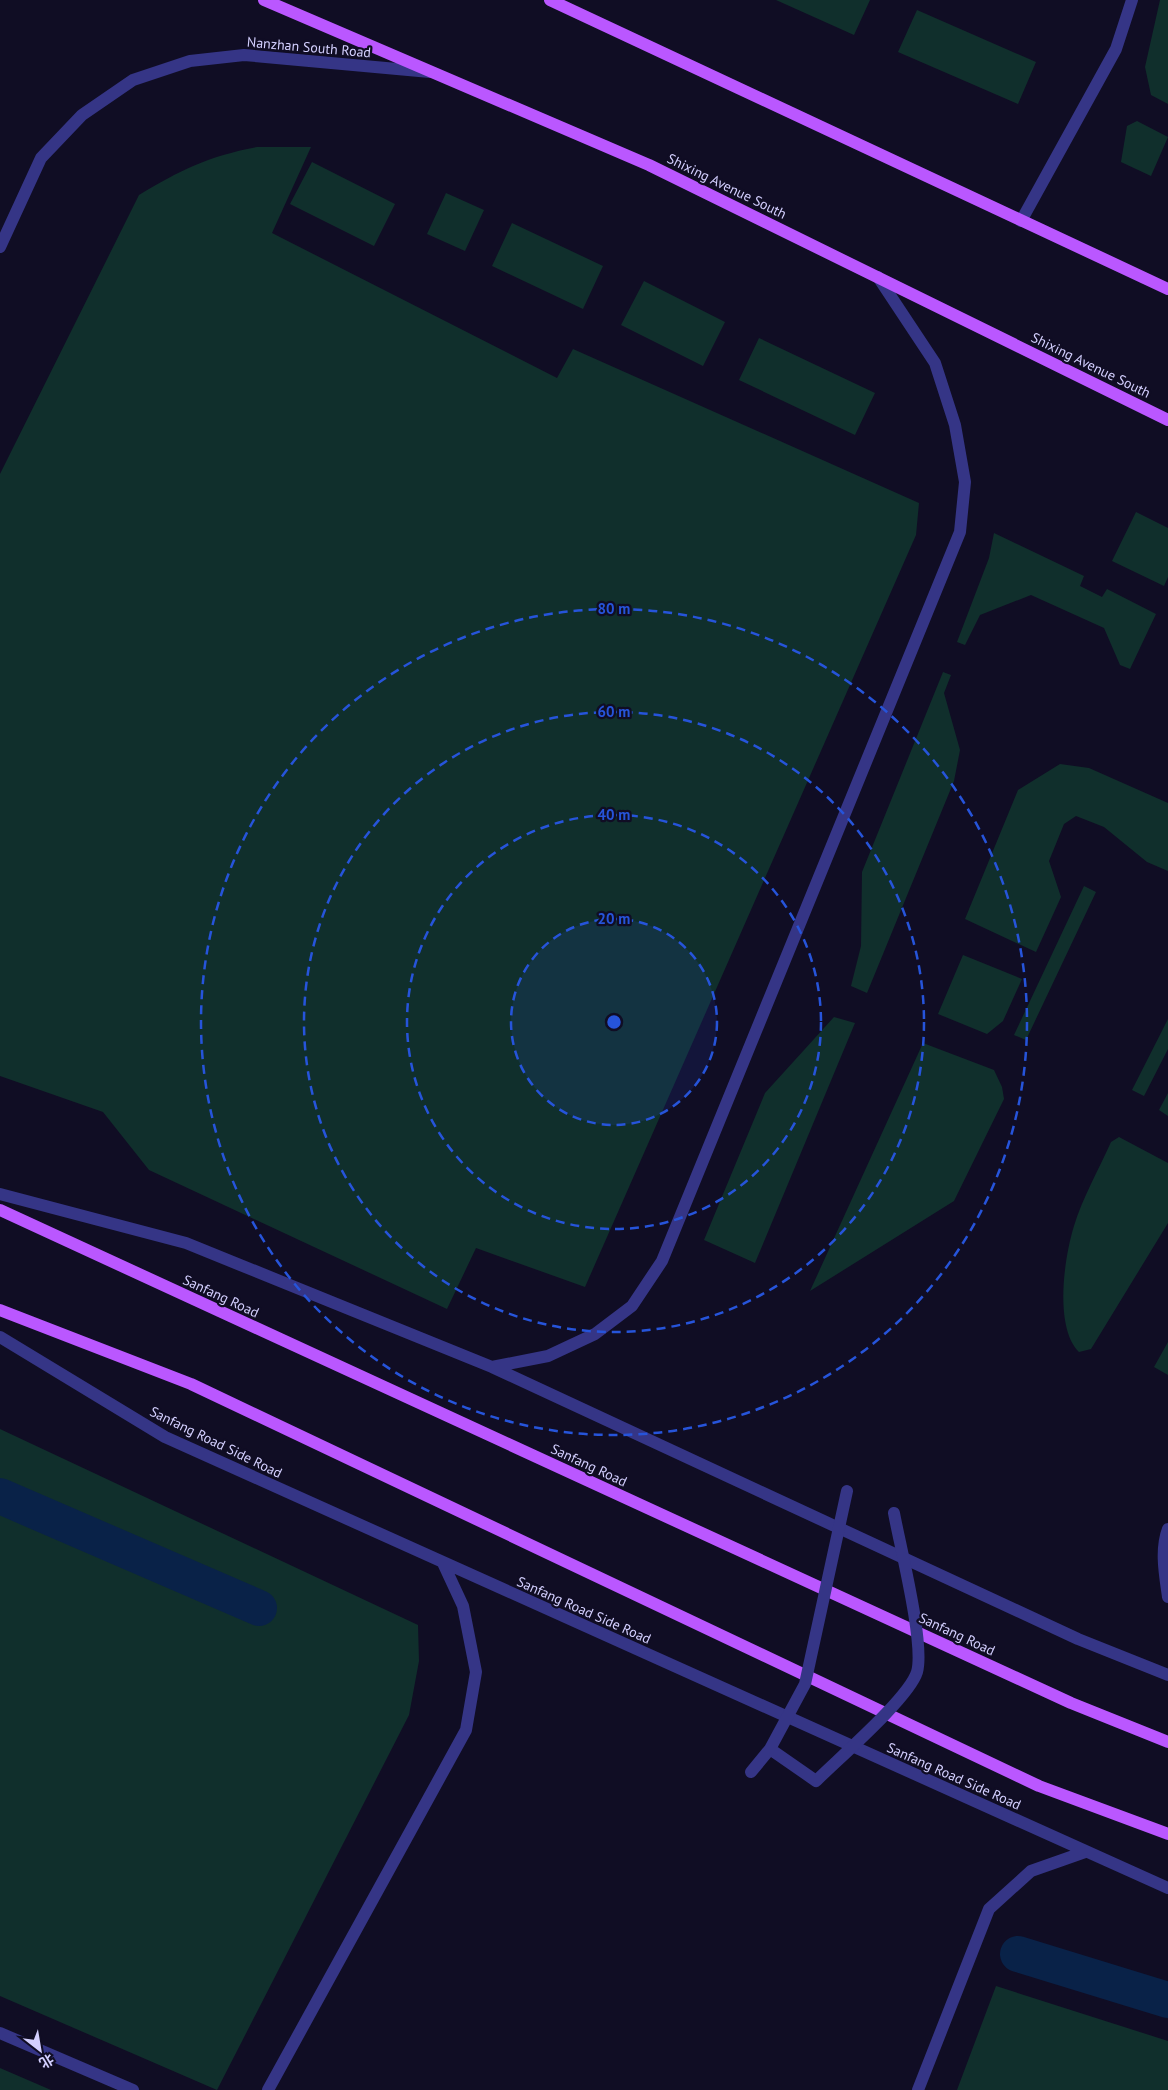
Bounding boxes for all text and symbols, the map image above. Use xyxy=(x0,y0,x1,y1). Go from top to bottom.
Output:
street label: Nanzhan South Road xyxy=(246,33,372,61)
street label: Shixing Avenue South xyxy=(664,149,790,223)
street label: Shixing Avenue South xyxy=(1028,328,1154,402)
text: 80 m xyxy=(598,599,630,618)
text: 60 m xyxy=(598,702,630,721)
text: 40 m xyxy=(598,805,630,824)
text: 20 m xyxy=(598,909,630,928)
centre of rings xyxy=(605,1013,623,1031)
street label: Sanfang Road xyxy=(180,1271,262,1321)
street label: Sanfang Road Side Road xyxy=(147,1402,285,1482)
street label: Sanfang Road xyxy=(548,1440,630,1490)
street label: Sanfang Road Side Road xyxy=(514,1572,654,1648)
street label: Sanfang Road xyxy=(916,1609,998,1659)
street label: Sanfang Road Side Road xyxy=(884,1738,1024,1814)
north arrow xyxy=(15,2025,65,2075)
text: 北 xyxy=(36,2050,57,2072)

